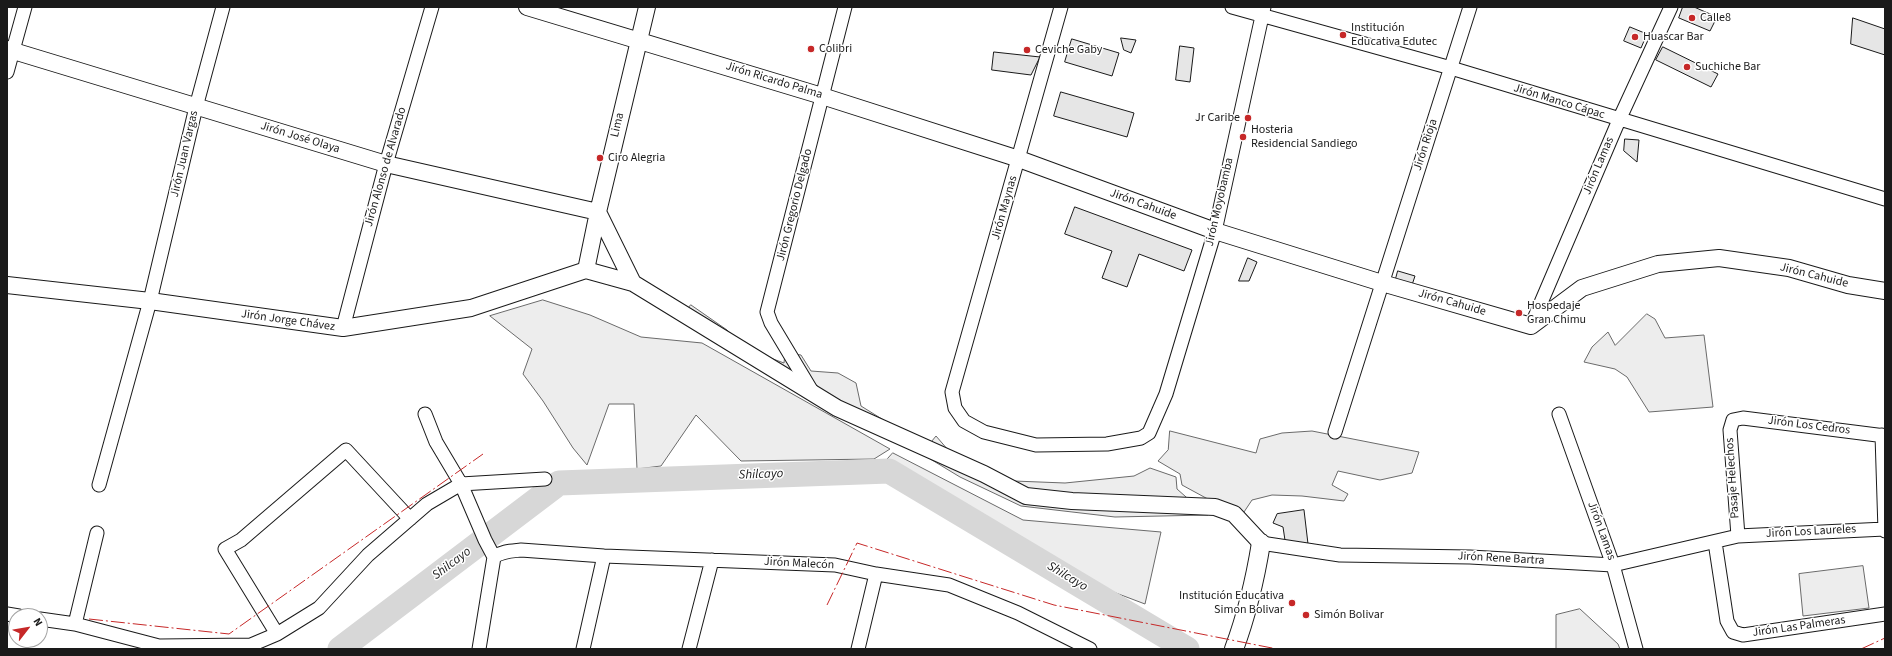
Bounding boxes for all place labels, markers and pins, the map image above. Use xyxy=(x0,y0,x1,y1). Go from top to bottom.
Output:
place label: Calle8 xyxy=(1700,11,1731,25)
marker: Calle8 xyxy=(1687,13,1697,23)
place label: Institución Educativa Edutec xyxy=(1351,21,1437,49)
marker: Institución Educativa Edutec xyxy=(1338,30,1348,40)
place label: Huascar Bar xyxy=(1643,30,1704,44)
marker: Huascar Bar xyxy=(1630,32,1640,42)
place label: Colibri xyxy=(819,42,852,56)
place label: Ceviche Gaby xyxy=(1035,43,1102,57)
marker: Colibri xyxy=(806,44,816,54)
marker: Ceviche Gaby xyxy=(1022,45,1032,55)
place label: Suchiche Bar xyxy=(1695,60,1761,74)
marker: Suchiche Bar xyxy=(1682,62,1692,72)
place label: Jr Caribe xyxy=(1195,111,1240,125)
marker: Jr Caribe xyxy=(1243,113,1253,123)
place label: Hosteria Residencial Sandiego xyxy=(1251,123,1358,151)
marker: Hosteria Residencial Sandiego xyxy=(1238,132,1248,142)
place label: Ciro Alegria xyxy=(608,151,665,165)
marker: Ciro Alegria xyxy=(595,153,605,163)
place label: Hospedaje Gran Chimu xyxy=(1527,299,1586,327)
marker: Hospedaje Gran Chimu xyxy=(1514,308,1524,318)
place label: Institución Educativa Simon Bolivar xyxy=(1179,589,1284,617)
marker: Institución Educativa Simon Bolivar xyxy=(1287,598,1297,608)
place label: Simón Bolivar xyxy=(1314,608,1384,622)
marker: Simón Bolivar xyxy=(1301,610,1311,620)

